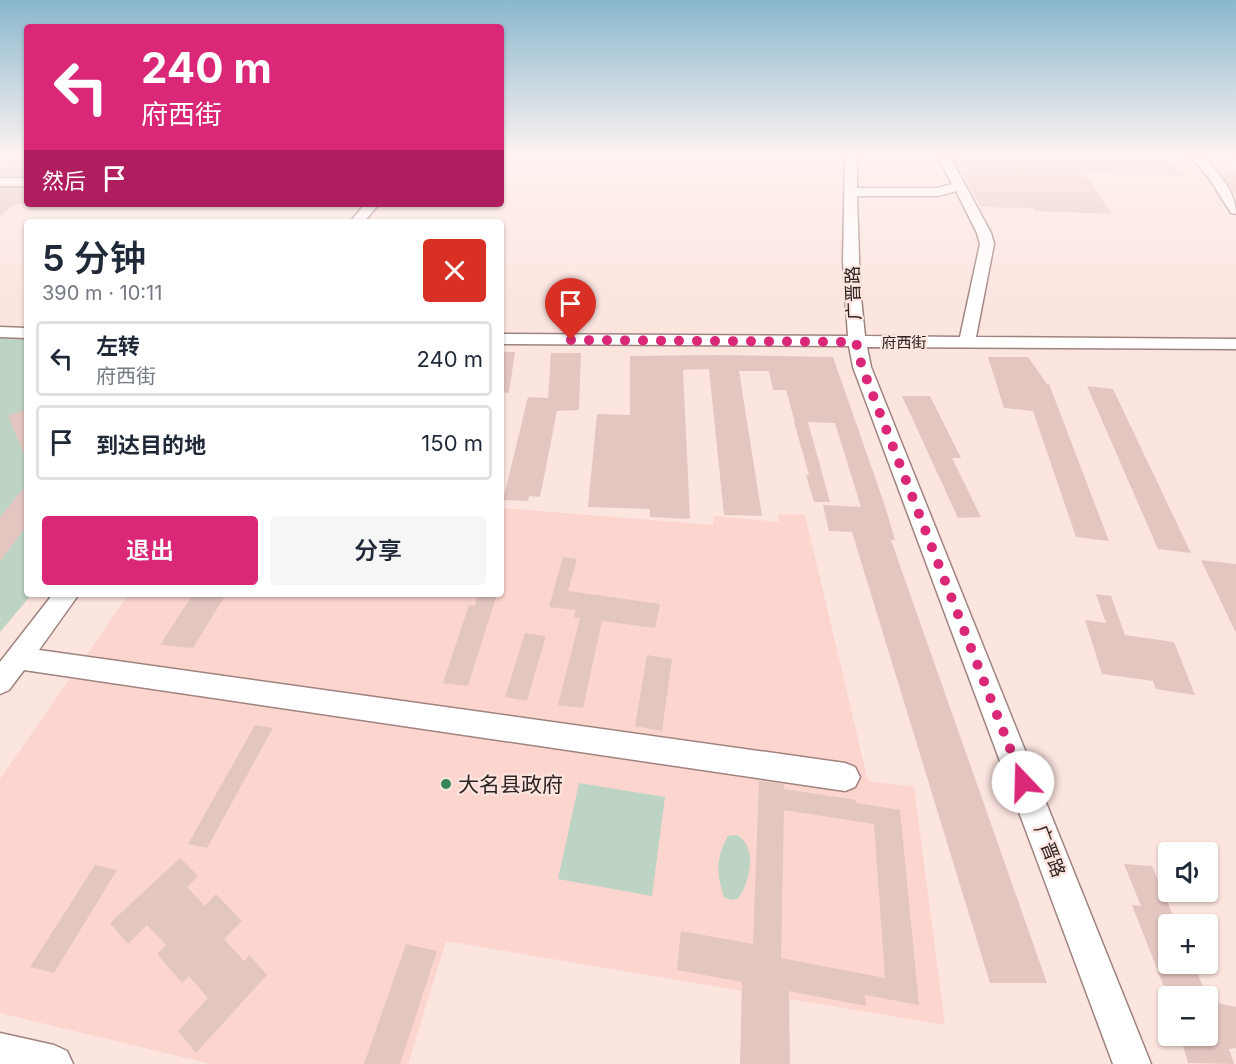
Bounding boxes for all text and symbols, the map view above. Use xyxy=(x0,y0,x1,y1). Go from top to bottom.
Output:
text: 240 m xyxy=(141,42,272,93)
icon: left xyxy=(42,48,120,126)
text: 府西街 xyxy=(141,98,222,131)
icon: arrive xyxy=(98,162,131,195)
text: 然后 xyxy=(42,168,86,194)
text: 5 分钟 xyxy=(42,236,146,280)
button: close xyxy=(423,239,486,302)
street label: 广晋路 xyxy=(842,266,864,320)
pin xyxy=(545,278,596,340)
text: 390 m · 10:11 xyxy=(42,281,162,305)
icon: arrive xyxy=(554,287,587,320)
text: 左转 xyxy=(96,333,140,359)
street label: 府西街 xyxy=(881,333,927,352)
icon: left xyxy=(45,342,78,375)
text: 240 m xyxy=(416,346,483,372)
text: 府西街 xyxy=(96,364,156,388)
icon: arrive xyxy=(45,426,78,459)
text: 150 m xyxy=(421,430,483,456)
text: 到达目的地 xyxy=(96,432,206,458)
button: 退出 xyxy=(42,516,258,585)
button: 分享 xyxy=(270,516,486,585)
position arrow xyxy=(991,750,1055,814)
place label: 大名县政府 xyxy=(458,772,563,797)
marker: 大名县政府 xyxy=(439,777,453,791)
street label: 广晋路 xyxy=(1031,822,1069,880)
map controls xyxy=(1158,842,1218,1046)
button: sound xyxy=(1158,842,1218,902)
button: + xyxy=(1158,914,1218,974)
button: − xyxy=(1158,986,1218,1046)

